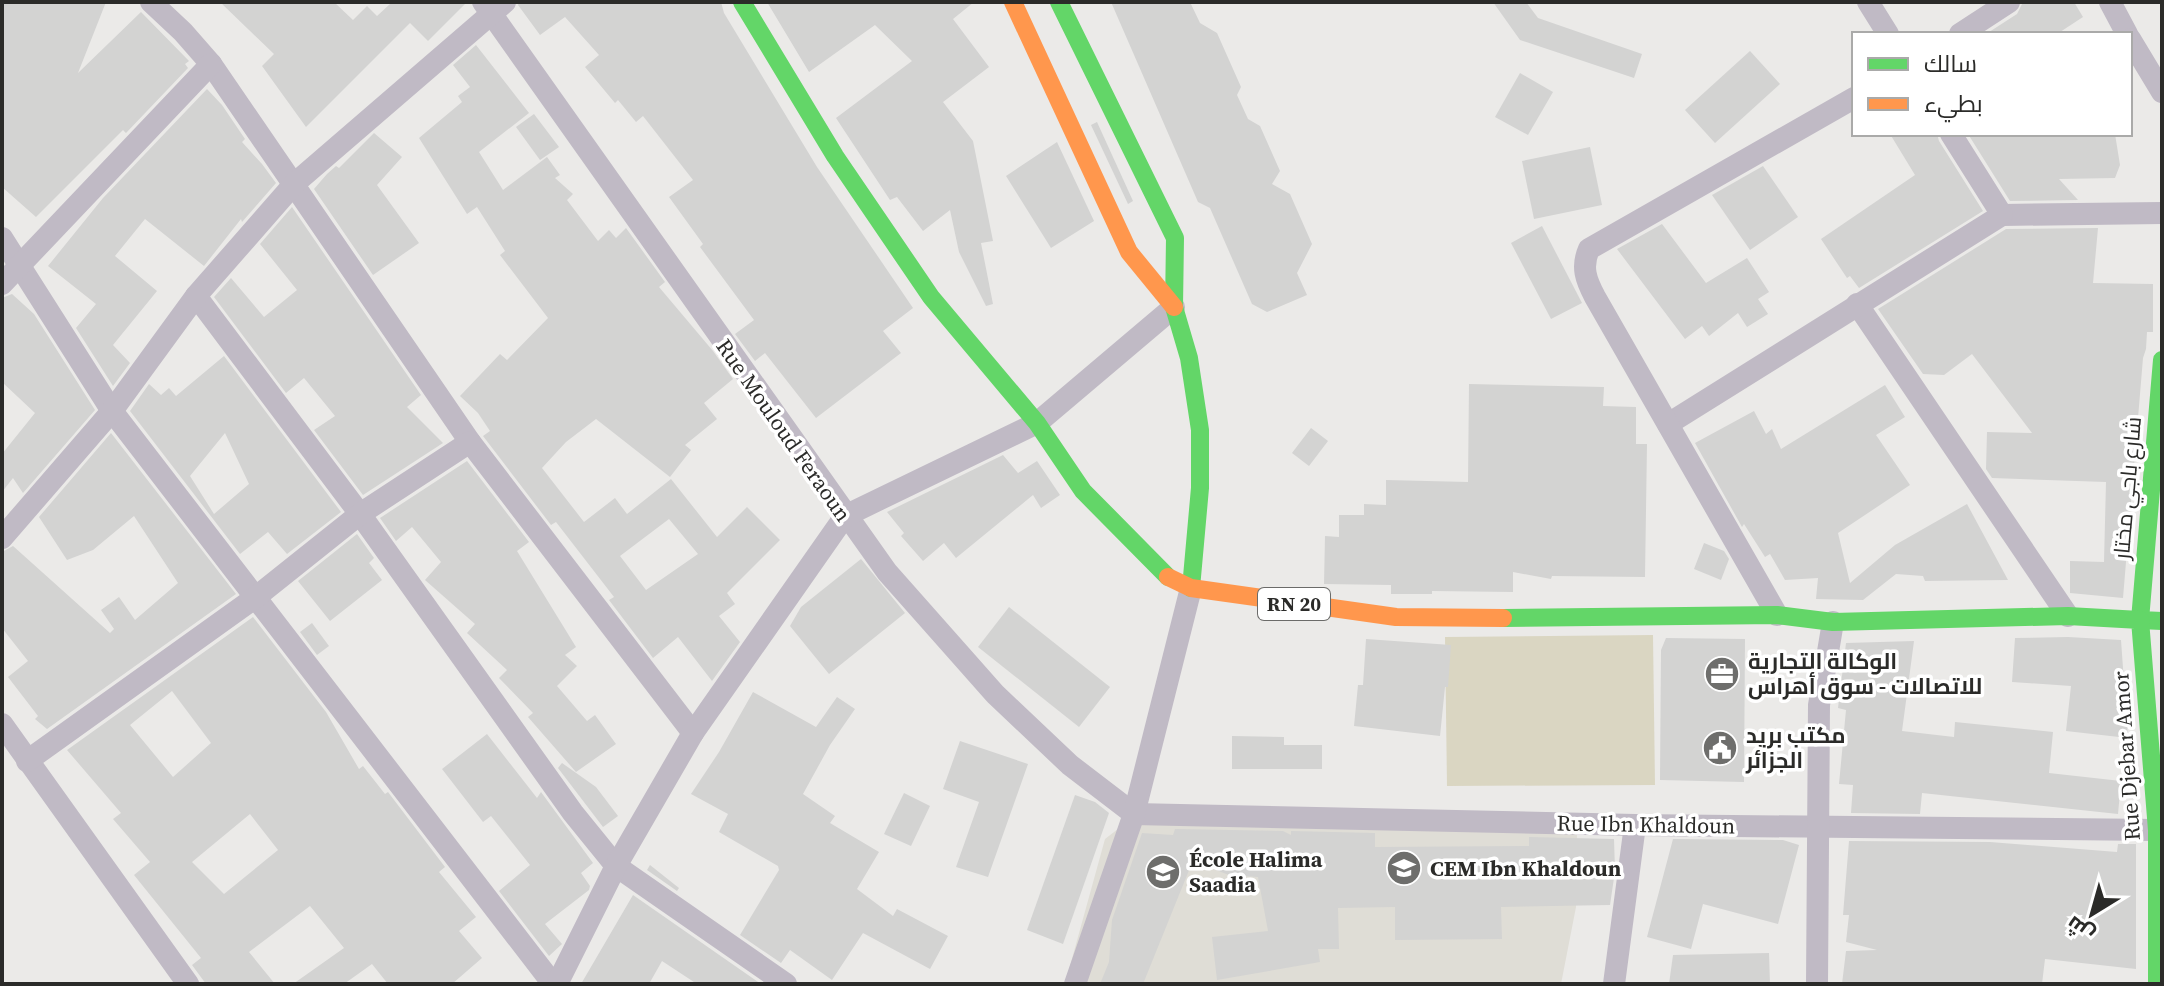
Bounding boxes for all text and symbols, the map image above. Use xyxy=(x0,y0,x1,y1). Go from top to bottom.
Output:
legend xyxy=(1852,32,2132,136)
text: سالك xyxy=(1924,47,1977,80)
text: بطيء xyxy=(1924,87,1983,123)
street label: Rue Mouloud Feraoun xyxy=(709,332,859,528)
street label: شارع باجي مختار xyxy=(2106,415,2150,563)
road number: RN 20 xyxy=(1258,588,1330,620)
place label: الوكالة التجارية للاتصالات - سوق أهراس xyxy=(1748,646,1982,701)
office icon: الوكالة التجارية للاتصالات - سوق أهراس xyxy=(1703,655,1741,693)
street label: Rue Djebar Amor xyxy=(2105,670,2147,842)
place label: مكتب بريد الجزائر xyxy=(1745,720,1846,775)
public building icon: مكتب بريد الجزائر xyxy=(1701,729,1739,767)
street label: Rue Ibn Khaldoun xyxy=(1557,807,1735,841)
place label: École Halima Saadia xyxy=(1189,844,1323,899)
school or university icon: CEM Ibn Khaldoun xyxy=(1385,849,1423,887)
school or university icon: École Halima Saadia xyxy=(1144,853,1182,891)
place label: CEM Ibn Khaldoun xyxy=(1430,853,1622,883)
north arrow xyxy=(2052,874,2132,954)
text: ش xyxy=(2060,909,2100,950)

